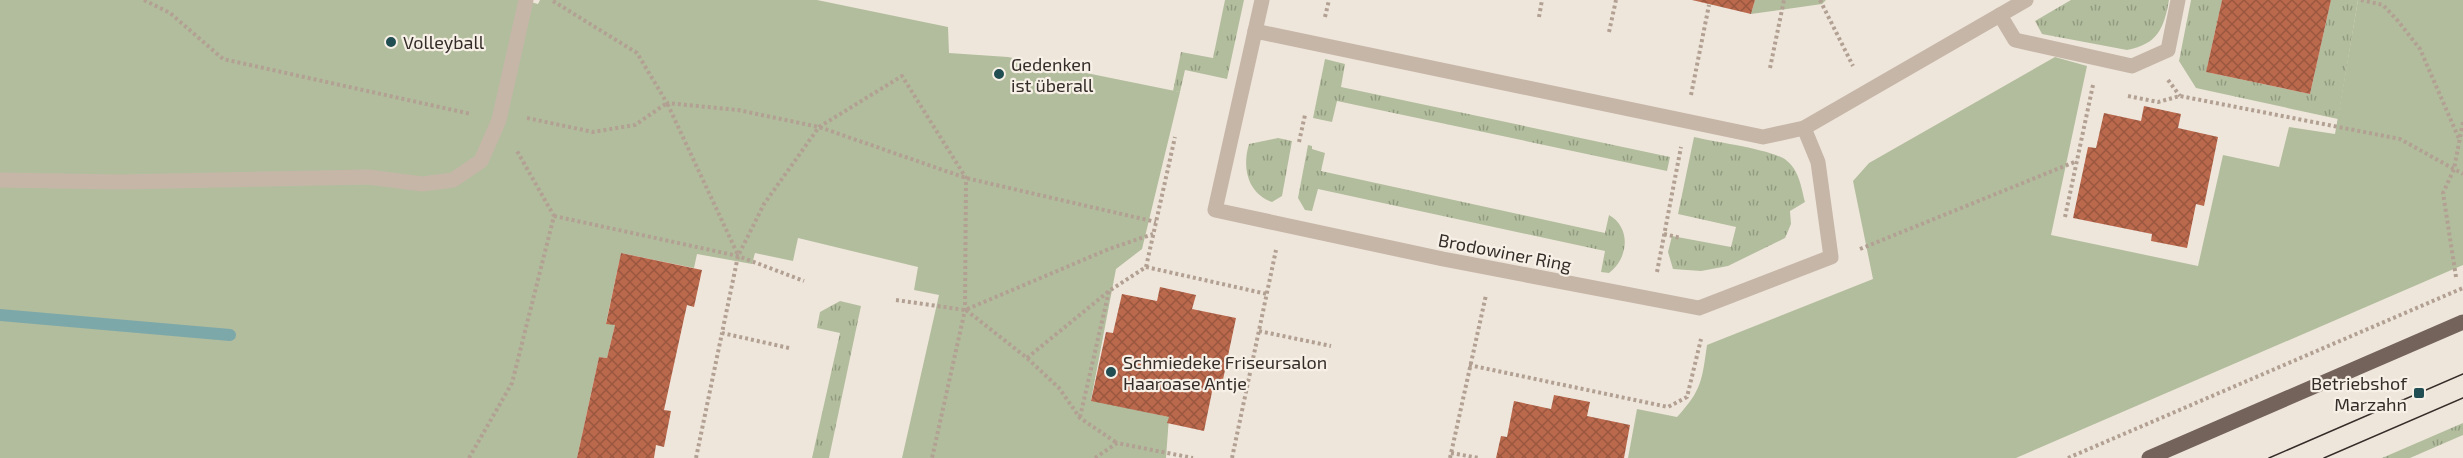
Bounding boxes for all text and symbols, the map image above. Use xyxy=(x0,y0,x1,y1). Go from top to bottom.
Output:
place label: Volleyball xyxy=(403,31,485,53)
marker: Volleyball xyxy=(384,35,398,49)
place label: Gedenken ist überall xyxy=(1011,53,1094,96)
marker: Gedenken ist überall xyxy=(992,67,1006,81)
street label: Brodowiner Ring xyxy=(1437,228,1573,276)
place label: Schmiedeke Friseursalon Haaroase Antje xyxy=(1123,351,1327,394)
marker: Schmiedeke Friseursalon Haaroase Antje xyxy=(1104,365,1118,379)
place label: Betriebshof Marzahn xyxy=(2311,372,2408,415)
marker: Betriebshof Marzahn xyxy=(2412,386,2426,400)

